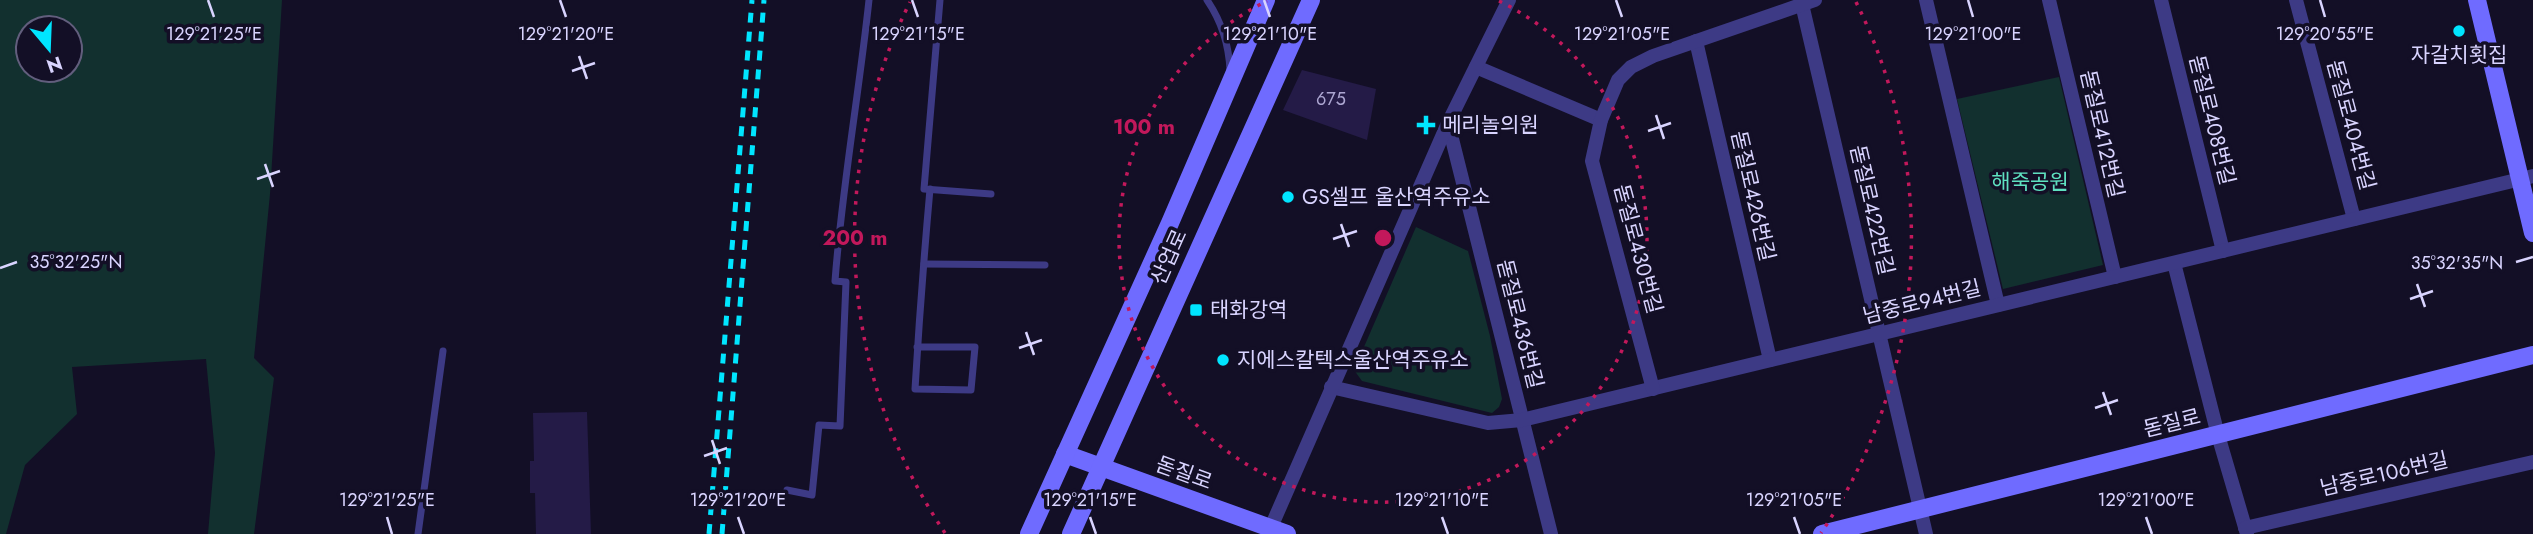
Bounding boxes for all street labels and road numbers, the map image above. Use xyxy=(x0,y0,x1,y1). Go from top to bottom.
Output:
street label: 돋질로408번길 xyxy=(2181,52,2243,188)
street label: 돋질로404번길 xyxy=(2319,57,2383,193)
street label: 돋질로412번길 xyxy=(2073,67,2131,201)
street label: 돋질로426번길 xyxy=(1723,128,1783,264)
street label: 돋질로422번길 xyxy=(1842,142,1902,278)
street label: 돋질로430번길 xyxy=(1606,181,1670,317)
street label: 산업로 xyxy=(1144,224,1194,290)
street label: 돋질로436번길 xyxy=(1489,256,1551,392)
street label: 남중로94번길 xyxy=(1860,273,1984,331)
street label: 돋질로 xyxy=(2140,401,2204,445)
street label: 남중로106번길 xyxy=(2317,445,2451,503)
street label: 돋질로 xyxy=(1152,449,1216,497)

